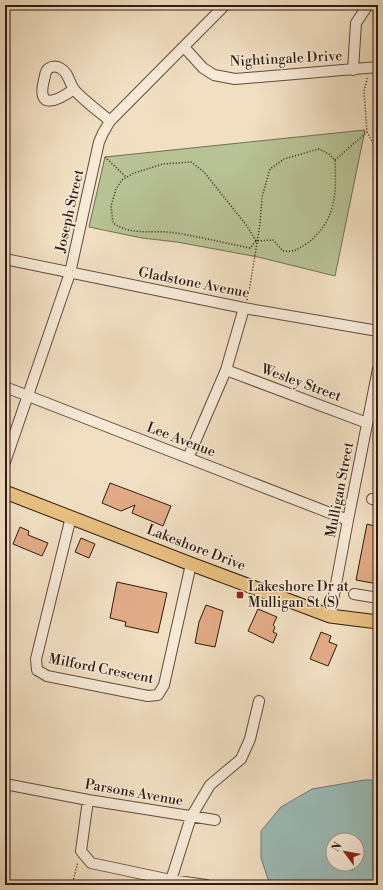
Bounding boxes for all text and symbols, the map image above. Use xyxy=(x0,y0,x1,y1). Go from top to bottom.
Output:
street label: Nightingale Drive xyxy=(229,47,343,71)
street label: Joseph Street xyxy=(52,168,88,255)
street label: Gladstone Avenue xyxy=(137,263,251,303)
street label: Wesley Street xyxy=(258,360,344,406)
street label: Lee Avenue xyxy=(144,419,218,461)
street label: Mulligan Street xyxy=(322,441,358,539)
street label: Lakeshore Drive xyxy=(144,521,248,575)
place label: Lakeshore Dr at Mulligan St (S) xyxy=(248,578,349,612)
marker: Lakeshore Dr at Mulligan St (S) xyxy=(235,590,245,600)
street label: Milford Crescent xyxy=(47,650,155,688)
street label: Parsons Avenue xyxy=(83,775,185,811)
north arrow xyxy=(325,832,365,872)
text: N xyxy=(329,840,346,855)

